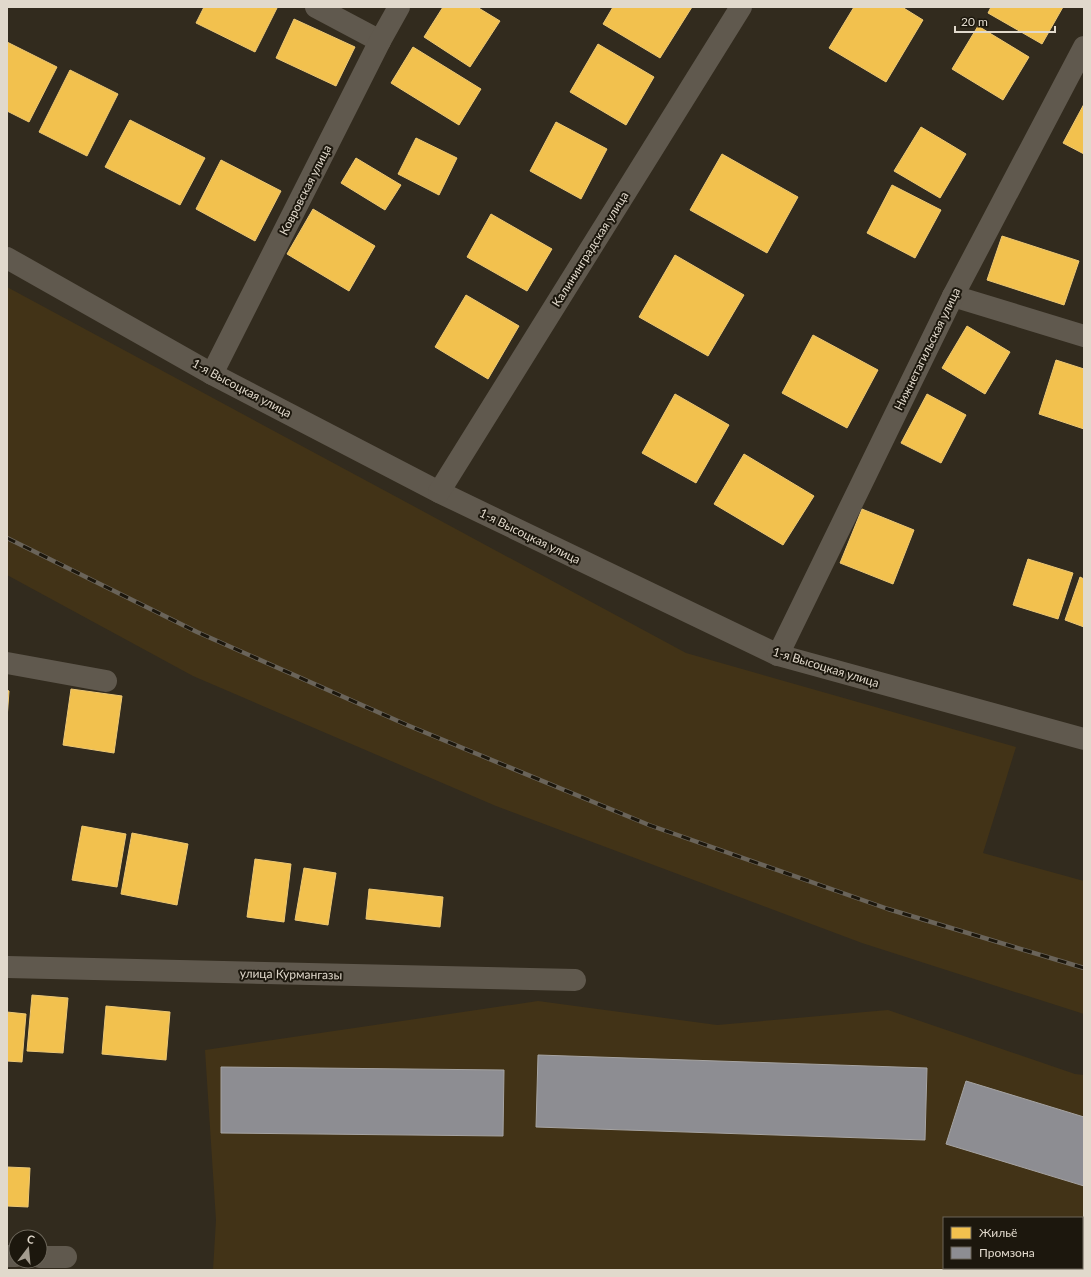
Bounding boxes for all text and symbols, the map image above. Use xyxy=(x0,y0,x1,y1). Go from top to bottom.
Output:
scale bar xyxy=(955,8,1055,34)
text: 20 m xyxy=(961,14,988,29)
street label: Ковровская улица xyxy=(276,142,334,238)
street label: Калининградская улица xyxy=(548,189,632,309)
street label: Нижнетагильская улица xyxy=(891,285,963,413)
street label: 1-я Высоцкая улица xyxy=(190,355,294,421)
street label: 1-я Высоцкая улица xyxy=(477,505,583,567)
street label: 1-я Высоцкая улица xyxy=(771,644,881,690)
street label: улица Курмангазы xyxy=(240,966,342,982)
legend xyxy=(943,1217,1083,1269)
text: Жильё xyxy=(979,1225,1017,1240)
north arrow xyxy=(8,1229,48,1269)
text: С xyxy=(26,1232,37,1246)
text: Промзона xyxy=(979,1245,1035,1260)

